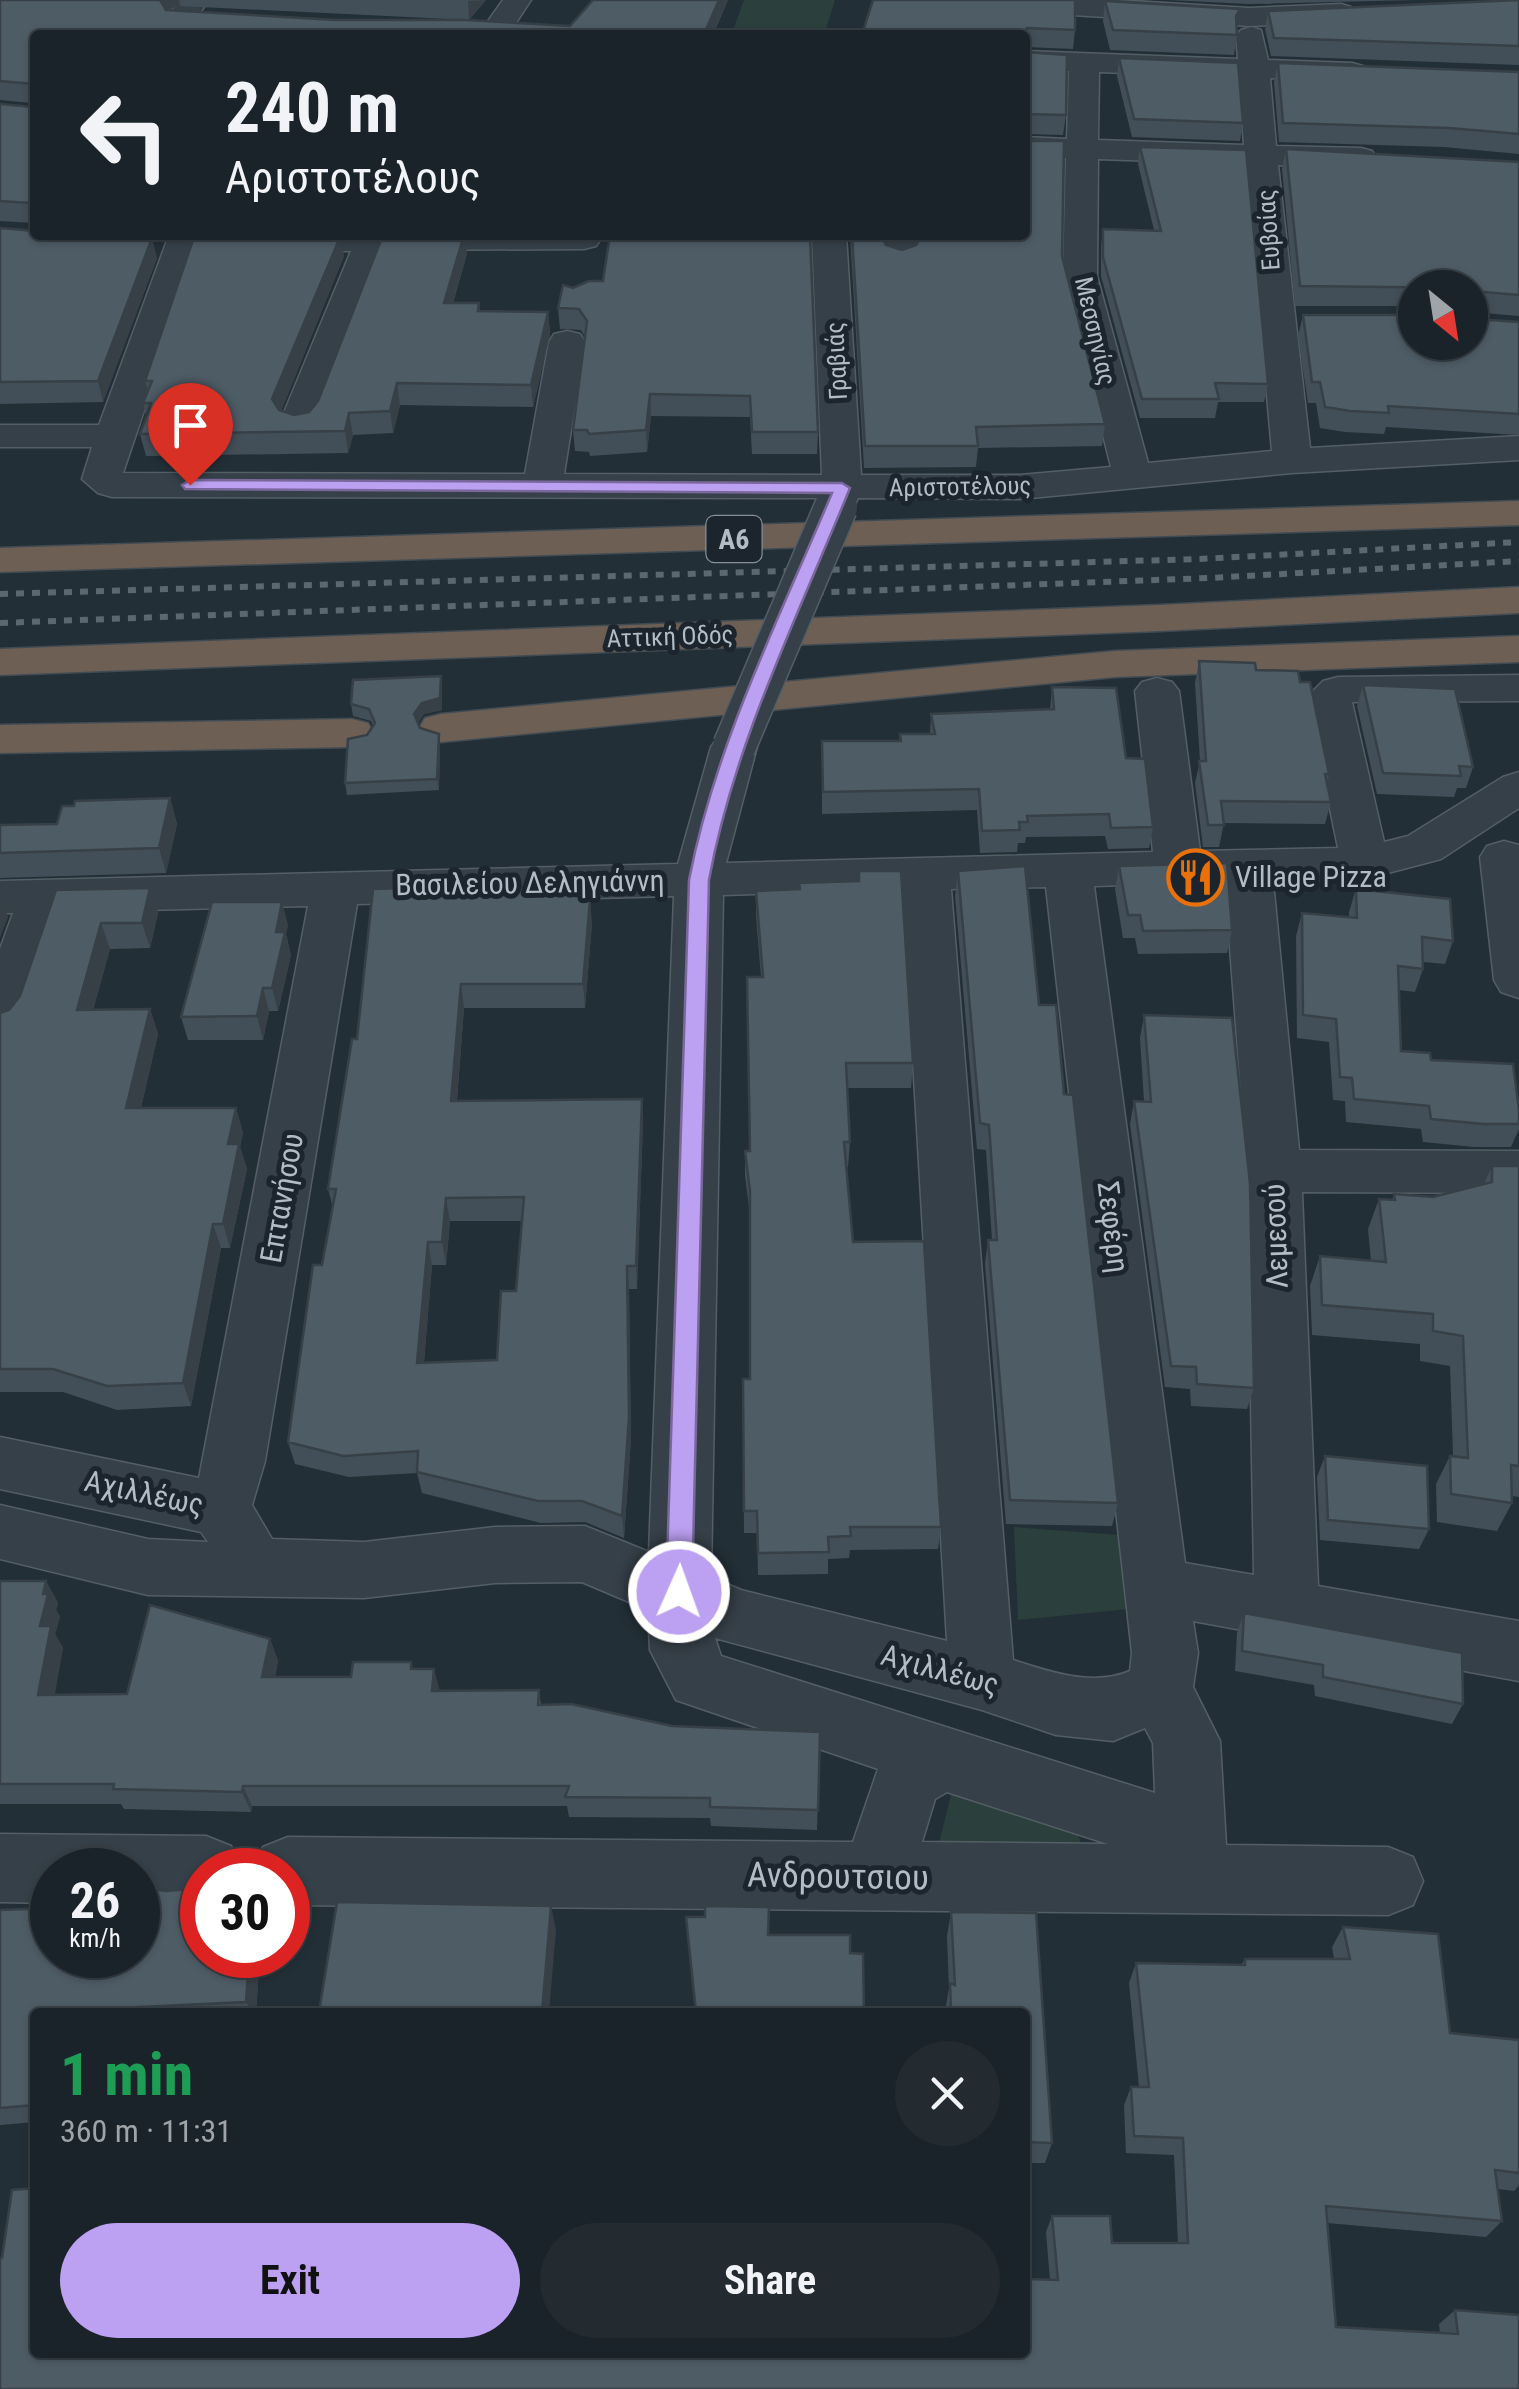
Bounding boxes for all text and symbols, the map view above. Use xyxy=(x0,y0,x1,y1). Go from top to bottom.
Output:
text: 240 m xyxy=(225,67,399,149)
icon: left xyxy=(60,70,190,200)
text: Αριστοτέλους xyxy=(225,151,481,204)
street label: Ευβοίας xyxy=(1251,188,1286,272)
north arrow xyxy=(1398,270,1488,360)
map controls xyxy=(1398,270,1488,360)
street label: Μεσσηνίας xyxy=(1069,274,1122,388)
street label: Γραβιάς xyxy=(820,321,853,401)
pin xyxy=(148,383,233,486)
icon: arrive xyxy=(163,398,218,453)
street label: Αριστοτέλους xyxy=(889,471,1031,502)
road number: Α6 xyxy=(706,516,762,562)
street label: Αττική Οδός xyxy=(606,620,734,653)
restaurant icon: Village Pizza xyxy=(1166,847,1226,907)
place label: Village Pizza xyxy=(1235,859,1387,894)
street label: Βασιλείου Δεληγιάννη xyxy=(395,863,665,902)
street label: Επτανήσου xyxy=(253,1130,310,1266)
street label: Σεφέρη xyxy=(1091,1179,1136,1275)
street label: Λεμεσού xyxy=(1256,1183,1295,1289)
street label: Αχιλλέως xyxy=(82,1463,207,1522)
position arrow xyxy=(627,1540,731,1644)
street label: Αχιλλέως xyxy=(877,1637,1003,1702)
speed limit sign: 30 xyxy=(180,1848,310,1978)
street label: Ανδρουτσιου xyxy=(747,1854,929,1899)
text: 26 xyxy=(70,1872,120,1930)
text: km/h xyxy=(69,1924,121,1953)
text: 1 min xyxy=(60,2039,193,2110)
button: close xyxy=(895,2041,1000,2146)
text: 360 m · 11:31 xyxy=(60,2112,232,2150)
button: Exit xyxy=(60,2223,520,2338)
button: Share xyxy=(540,2223,1000,2338)

